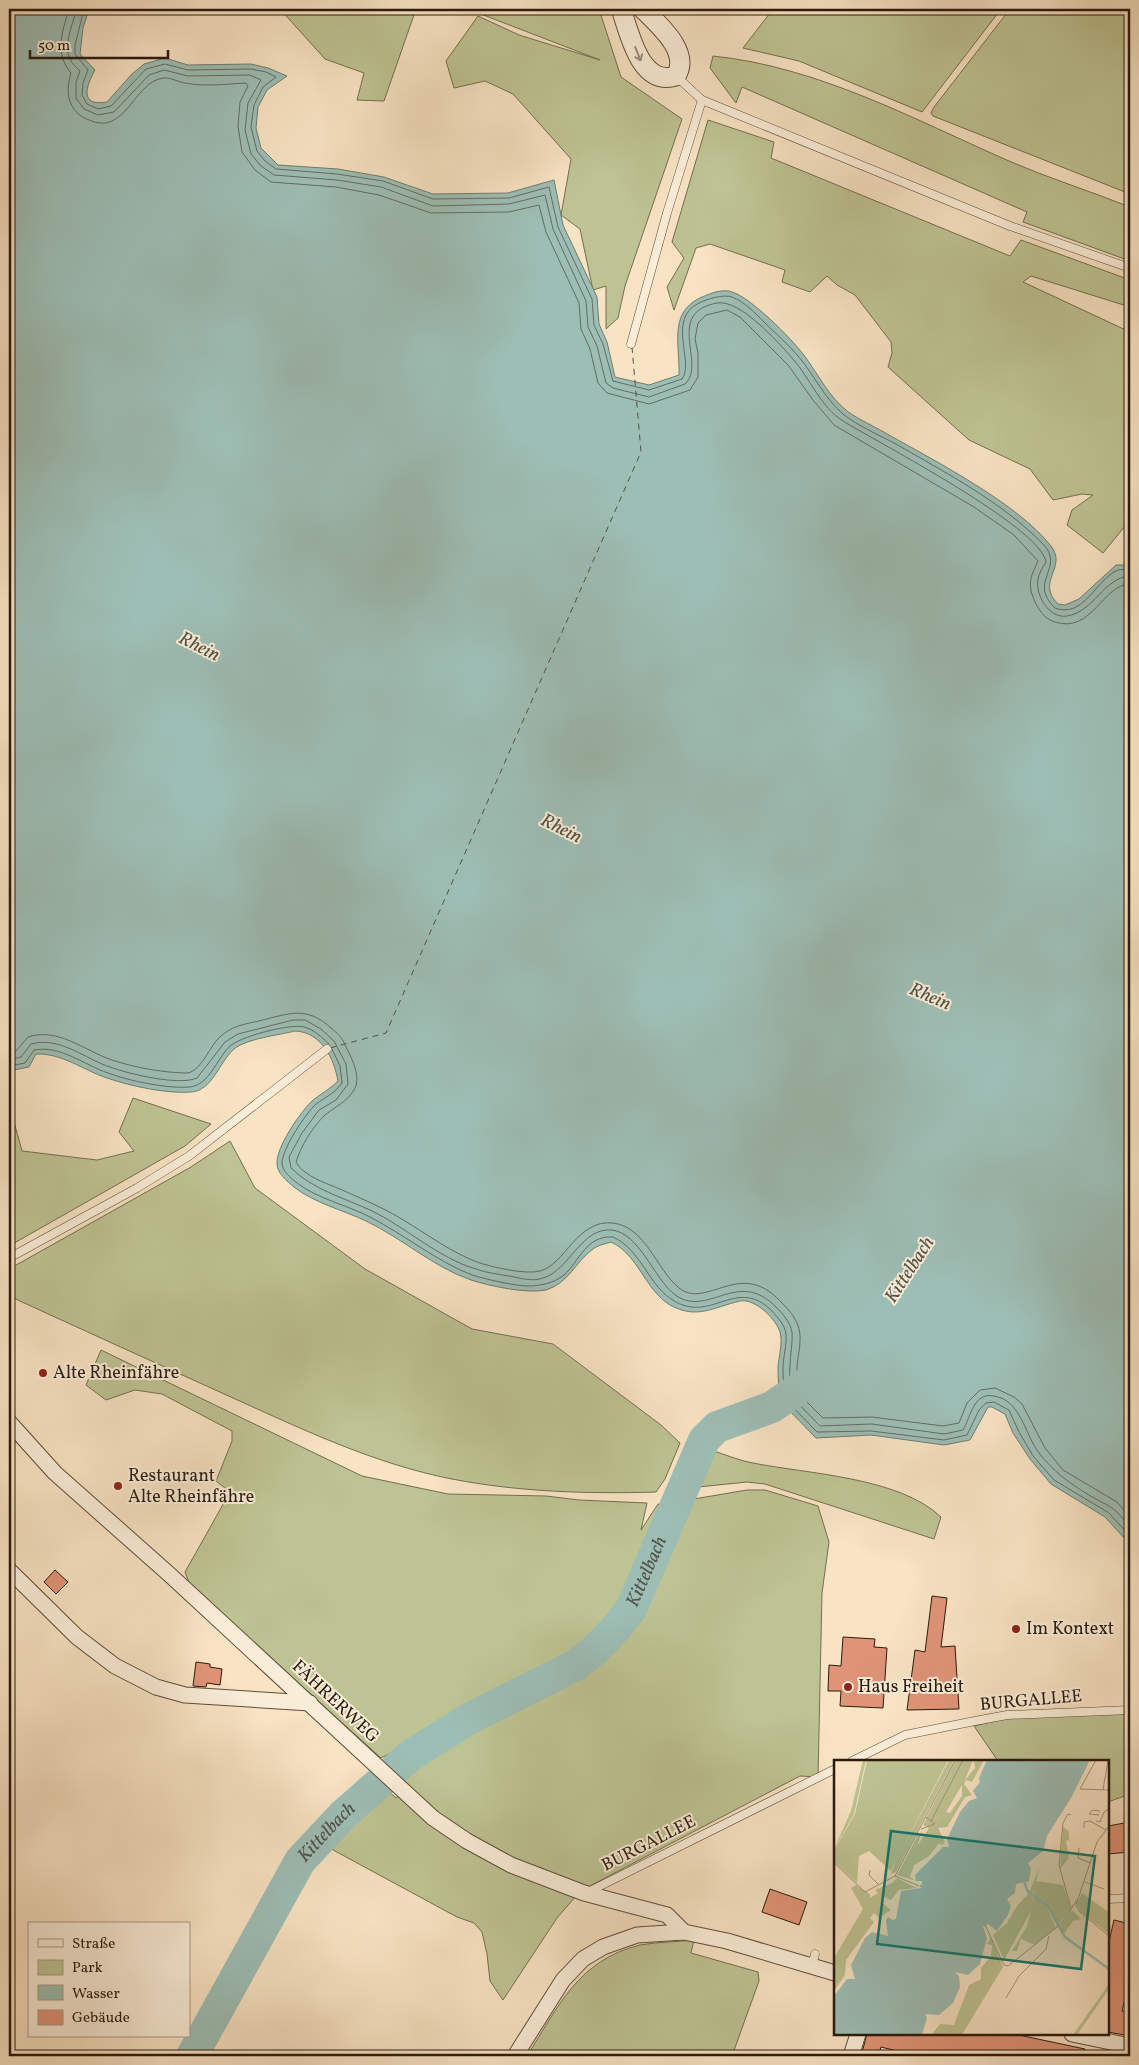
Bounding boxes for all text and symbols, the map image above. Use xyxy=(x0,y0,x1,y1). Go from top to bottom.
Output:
scale bar xyxy=(30,28,168,60)
text: 50 m xyxy=(38,36,70,57)
one-way arrow xyxy=(634,46,644,61)
water label: Rhein xyxy=(174,626,224,668)
water label: Rhein xyxy=(536,808,586,850)
water label: Rhein xyxy=(905,977,955,1017)
water label: Kittelbach xyxy=(879,1232,941,1308)
place label: Alte Rheinfähre xyxy=(53,1361,179,1386)
marker: Alte Rheinfähre xyxy=(37,1367,49,1379)
place label: Restaurant Alte Rheinfähre xyxy=(128,1464,254,1510)
marker: Restaurant Alte Rheinfähre xyxy=(112,1480,124,1492)
water label: Kittelbach xyxy=(620,1533,674,1611)
place label: Im Kontext xyxy=(1026,1617,1114,1642)
marker: Im Kontext xyxy=(1010,1623,1022,1635)
street label: FÄHRERWEG xyxy=(286,1655,384,1749)
place label: Haus Freiheit xyxy=(858,1675,964,1700)
marker: Haus Freiheit xyxy=(842,1681,854,1693)
street label: BURGALLEE xyxy=(979,1684,1083,1718)
inset map xyxy=(834,1760,1109,2035)
water label: Kittelbach xyxy=(292,1796,362,1869)
street label: BURGALLEE xyxy=(598,1809,701,1878)
legend xyxy=(28,1922,190,2038)
text: Straße xyxy=(72,1934,115,1955)
text: Park xyxy=(72,1958,103,1979)
text: Wasser xyxy=(72,1984,120,2005)
text: Gebäude xyxy=(72,2008,130,2029)

